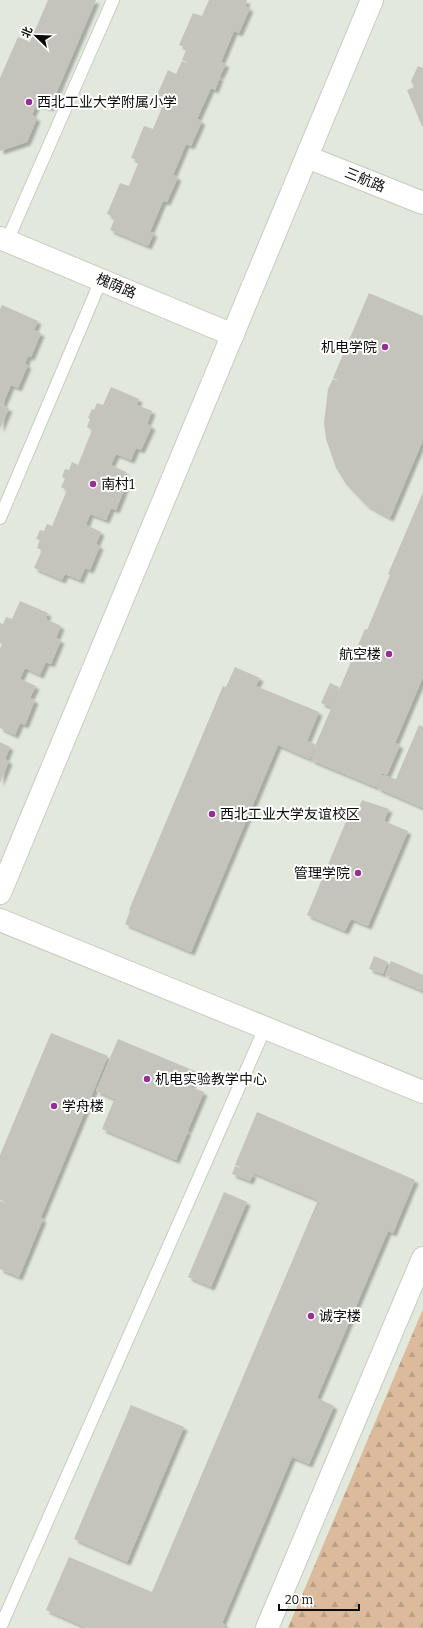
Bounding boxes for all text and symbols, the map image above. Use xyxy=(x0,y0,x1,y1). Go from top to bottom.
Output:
north arrow xyxy=(16,16,56,56)
text: 北 xyxy=(19,25,35,40)
place label: 西北工业大学附属小学 xyxy=(37,94,177,111)
marker: 西北工业大学附属小学 xyxy=(24,97,34,107)
street label: 三航路 xyxy=(342,164,388,196)
street label: 槐荫路 xyxy=(93,270,139,302)
place label: 机电学院 xyxy=(321,339,377,356)
marker: 机电学院 xyxy=(380,342,390,352)
place label: 南村1 xyxy=(101,476,135,493)
marker: 南村1 xyxy=(88,479,98,489)
place label: 航空楼 xyxy=(339,646,381,663)
marker: 航空楼 xyxy=(384,649,394,659)
place label: 西北工业大学友谊校区 xyxy=(220,806,360,823)
marker: 西北工业大学友谊校区 xyxy=(207,809,217,819)
place label: 管理学院 xyxy=(294,865,350,882)
marker: 管理学院 xyxy=(353,868,363,878)
place label: 机电实验教学中心 xyxy=(155,1071,267,1088)
marker: 机电实验教学中心 xyxy=(142,1074,152,1084)
place label: 学舟楼 xyxy=(62,1098,104,1115)
marker: 学舟楼 xyxy=(49,1101,59,1111)
place label: 诚字楼 xyxy=(319,1308,361,1325)
marker: 诚字楼 xyxy=(306,1311,316,1321)
scale bar xyxy=(279,1586,359,1612)
text: 20 m xyxy=(285,1593,314,1607)

